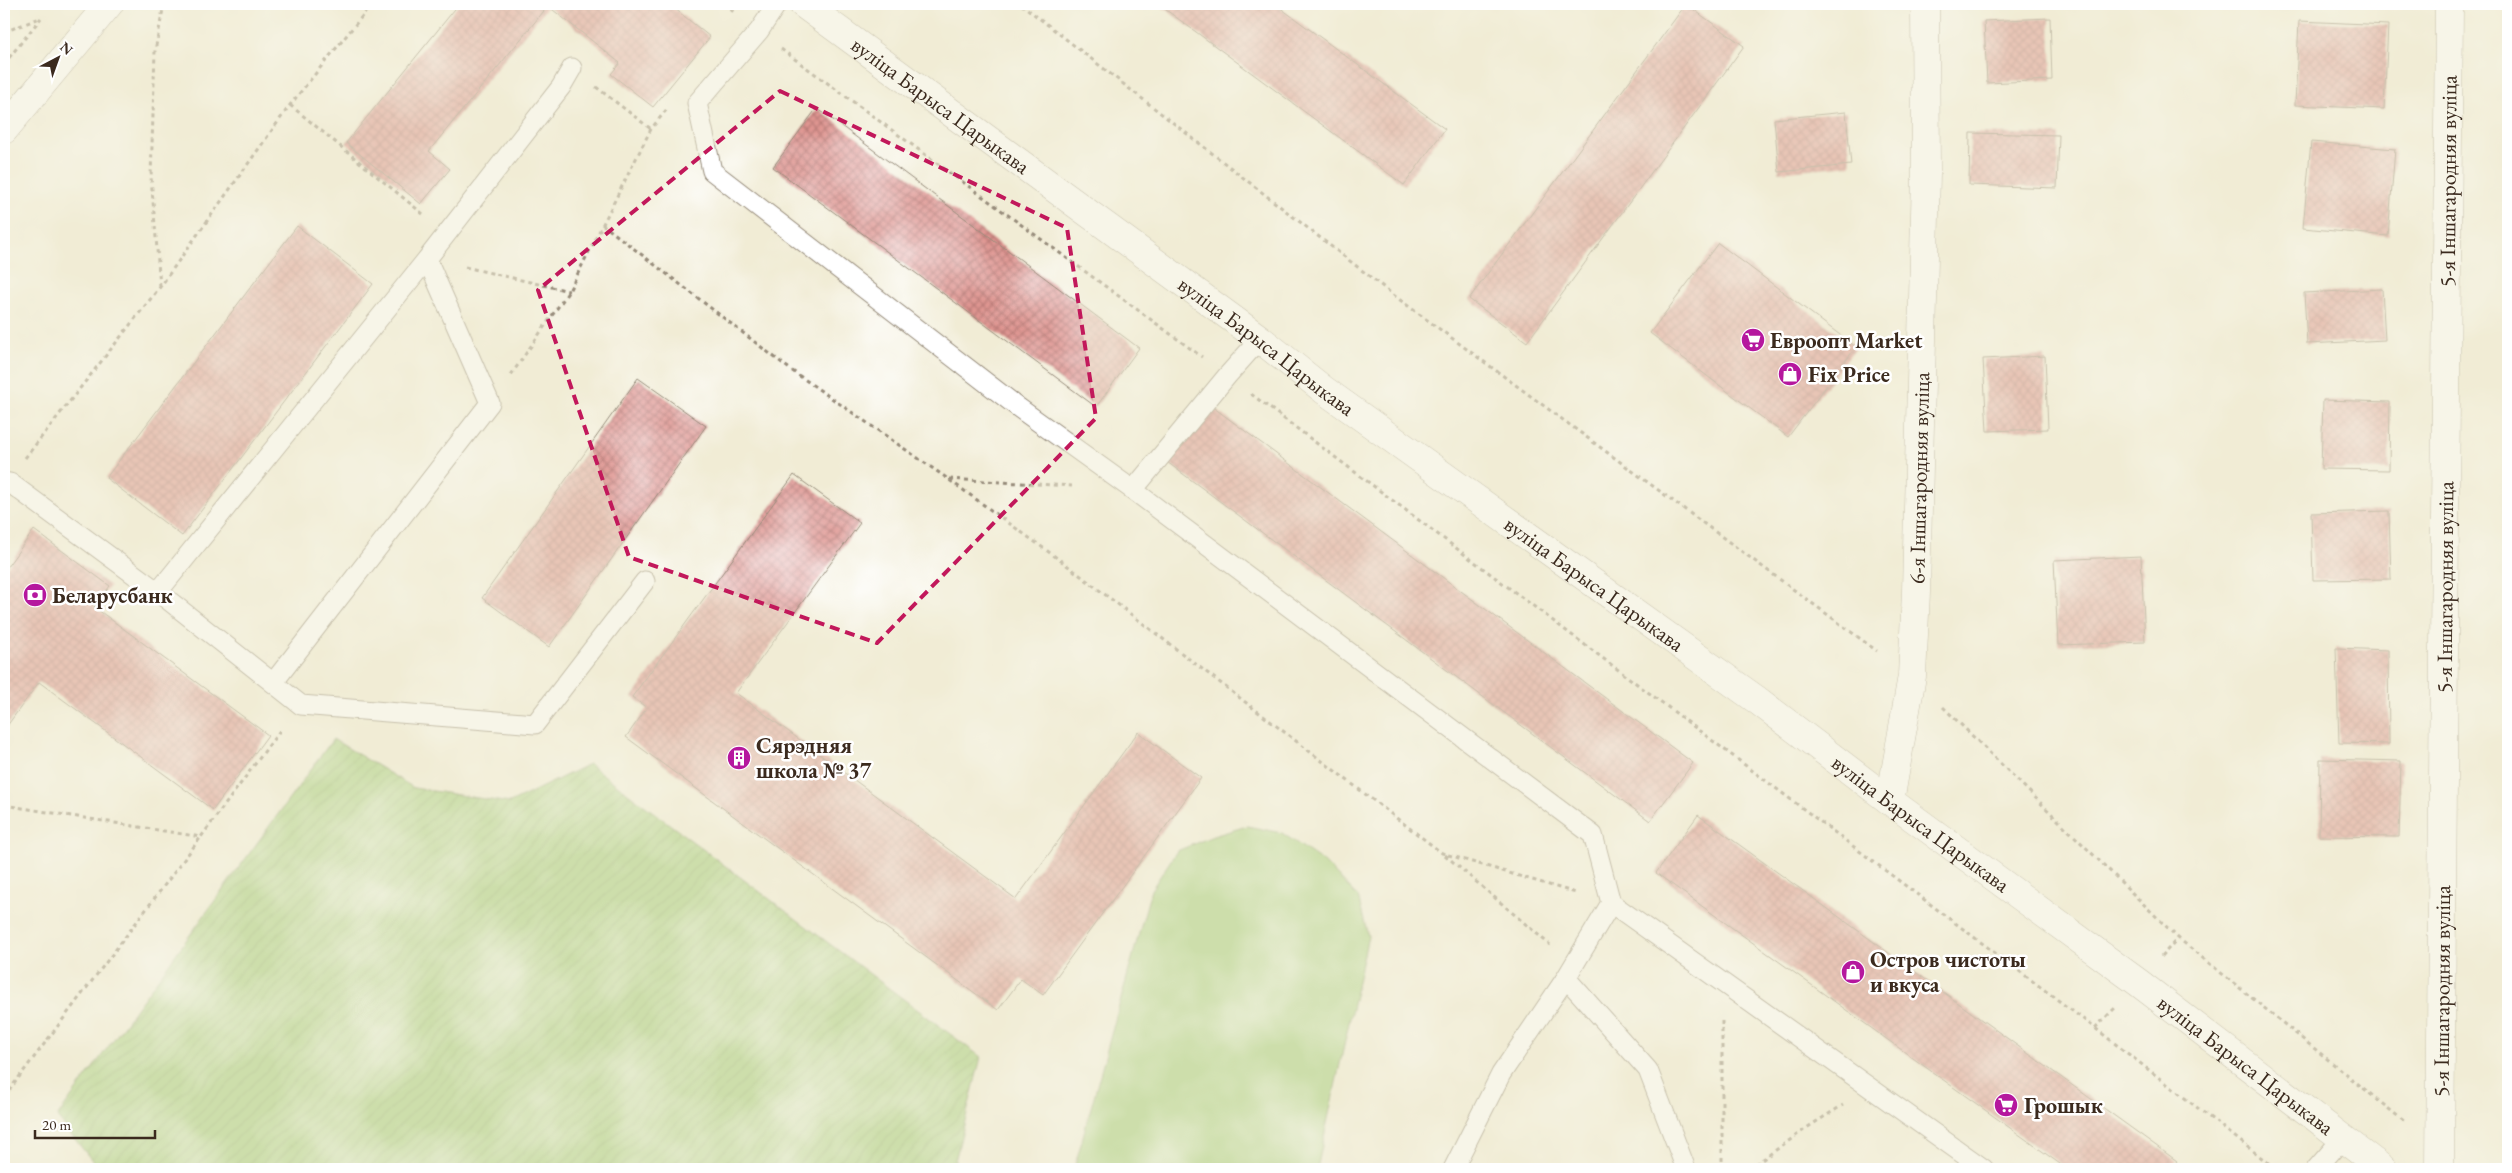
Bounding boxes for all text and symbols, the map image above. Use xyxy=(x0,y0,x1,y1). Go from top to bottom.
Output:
street label: вуліца Барыса Царыкава xyxy=(846,30,1036,180)
north arrow xyxy=(32,32,82,82)
text: N xyxy=(56,38,77,59)
street label: 5-я Іншагародняя вуліца xyxy=(2432,75,2463,287)
street label: вуліца Барыса Царыкава xyxy=(1172,269,1361,422)
place label: Евроопт Market xyxy=(1770,326,1923,355)
supermarket icon: Евроопт Market xyxy=(1740,327,1766,353)
place label: Fix Price xyxy=(1808,360,1890,389)
shop icon: Fix Price xyxy=(1777,361,1803,387)
street label: 6-я Іншагародняя вуліца xyxy=(1902,372,1936,584)
street label: 5-я Іншагародняя вуліца xyxy=(2429,481,2460,693)
street label: вуліца Барыса Царыкава xyxy=(1499,509,1690,658)
place label: Беларусбанк xyxy=(52,581,174,610)
bank icon: Беларусбанк xyxy=(22,582,48,608)
place label: Сярэдняя школа № 37 xyxy=(756,731,872,785)
building icon: Сярэдняя школа № 37 xyxy=(726,745,752,771)
street label: вуліца Барыса Царыкава xyxy=(1826,747,2016,899)
street label: 5-я Іншагародняя вуліца xyxy=(2426,885,2457,1097)
place label: Остров чистоты и вкуса xyxy=(1870,945,2026,999)
shop icon: Остров чистоты и вкуса xyxy=(1840,959,1866,985)
street label: вуліца Барыса Царыкава xyxy=(2152,988,2340,1141)
place label: Грошык xyxy=(2024,1091,2104,1120)
supermarket icon: Грошык xyxy=(1993,1092,2019,1118)
scale bar xyxy=(35,1108,155,1140)
text: 20 m xyxy=(42,1115,71,1134)

